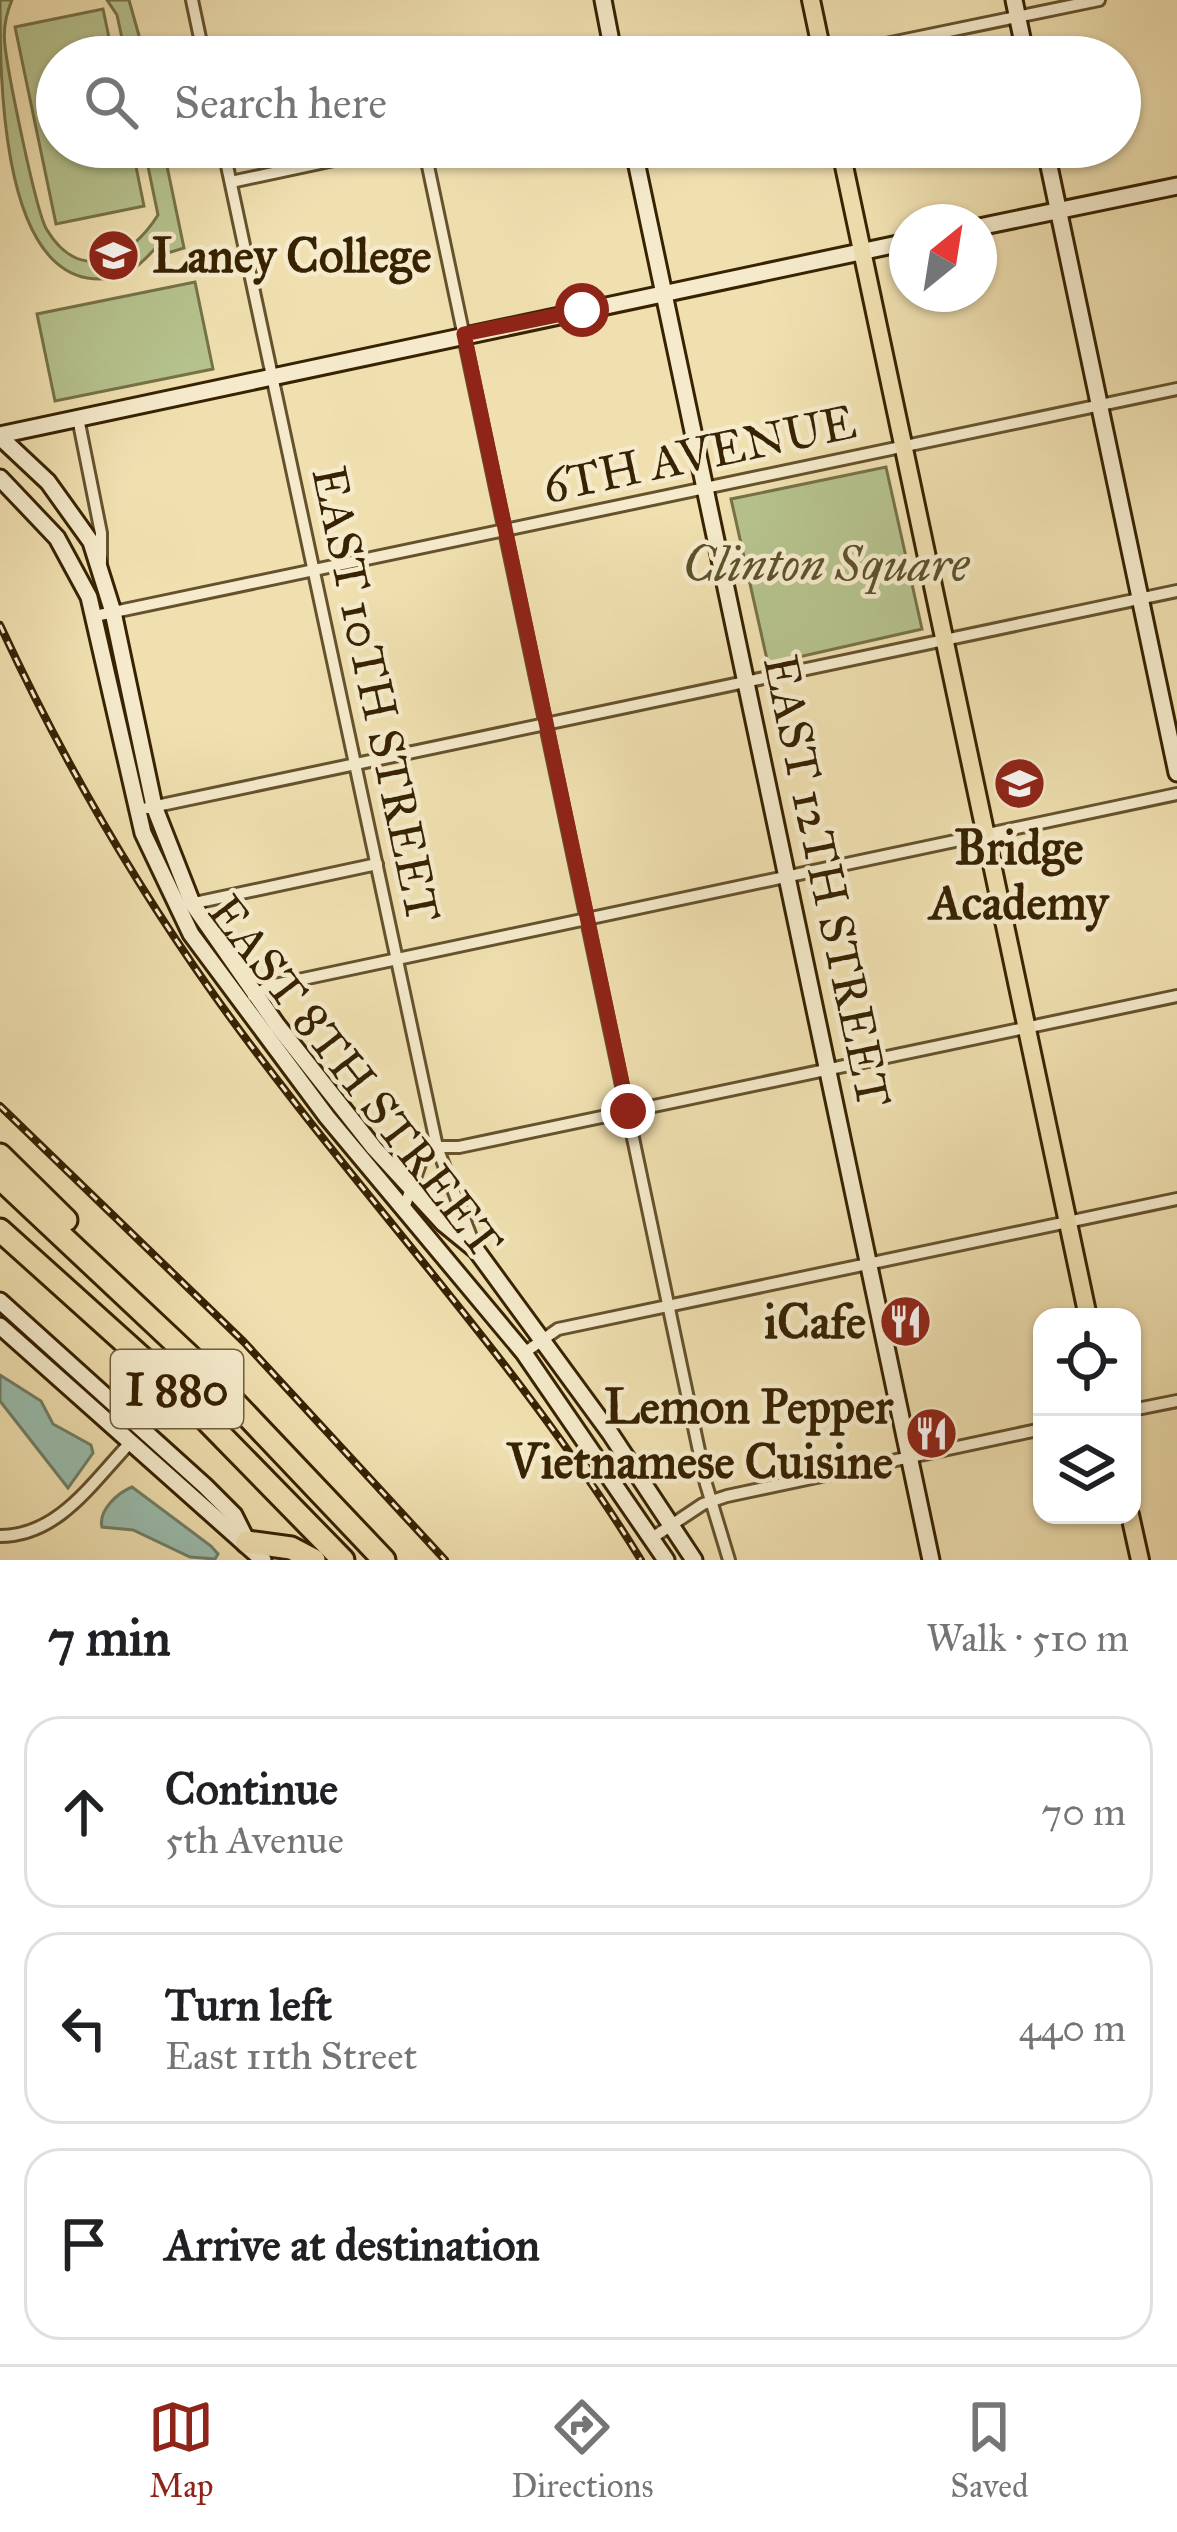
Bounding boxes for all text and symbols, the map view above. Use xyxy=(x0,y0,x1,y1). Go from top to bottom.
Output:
search box xyxy=(36,36,1141,168)
icon: search xyxy=(78,69,144,135)
text: Search here xyxy=(174,75,387,130)
north arrow xyxy=(889,204,997,312)
place label: Laney College xyxy=(152,226,432,285)
school or university icon: Laney College xyxy=(85,227,141,283)
route start xyxy=(555,283,609,337)
street label: 6TH AVENUE xyxy=(537,391,861,515)
street label: EAST 10TH STREET xyxy=(299,461,454,928)
park label: Clinton Square xyxy=(683,535,970,594)
street label: EAST 12TH STREET xyxy=(751,650,904,1113)
school or university icon: Bridge Academy xyxy=(991,756,1047,812)
place label: Bridge Academy xyxy=(927,818,1110,932)
street label: EAST 8TH STREET xyxy=(196,883,515,1269)
route end xyxy=(601,1084,655,1138)
place label: iCafe xyxy=(764,1292,866,1351)
restaurant icon: iCafe xyxy=(877,1293,933,1349)
map controls xyxy=(1033,1308,1141,1524)
button: locate xyxy=(1033,1308,1141,1416)
road number: I 880 xyxy=(111,1350,243,1428)
place label: Lemon Pepper Vietnamese Cuisine xyxy=(505,1377,894,1491)
restaurant icon: Lemon Pepper Vietnamese Cuisine xyxy=(904,1406,960,1462)
button: layers xyxy=(1033,1416,1141,1524)
text: 7 min xyxy=(48,1607,171,1669)
text: Walk · 510 m xyxy=(926,1614,1129,1662)
text: Continue xyxy=(165,1761,338,1816)
icon: ahead xyxy=(51,1779,117,1845)
text: 70 m xyxy=(1041,1788,1126,1836)
text: 5th Avenue xyxy=(165,1816,344,1864)
text: Turn left xyxy=(165,1977,332,2032)
icon: left xyxy=(51,1995,117,2061)
text: 440 m xyxy=(1019,2004,1126,2052)
text: East 11th Street xyxy=(165,2032,417,2080)
icon: arrive xyxy=(51,2211,117,2277)
text: Arrive at destination xyxy=(165,2217,540,2272)
tab: Map xyxy=(148,2394,214,2506)
tab: Directions xyxy=(511,2394,653,2506)
tab: Saved xyxy=(950,2394,1029,2506)

